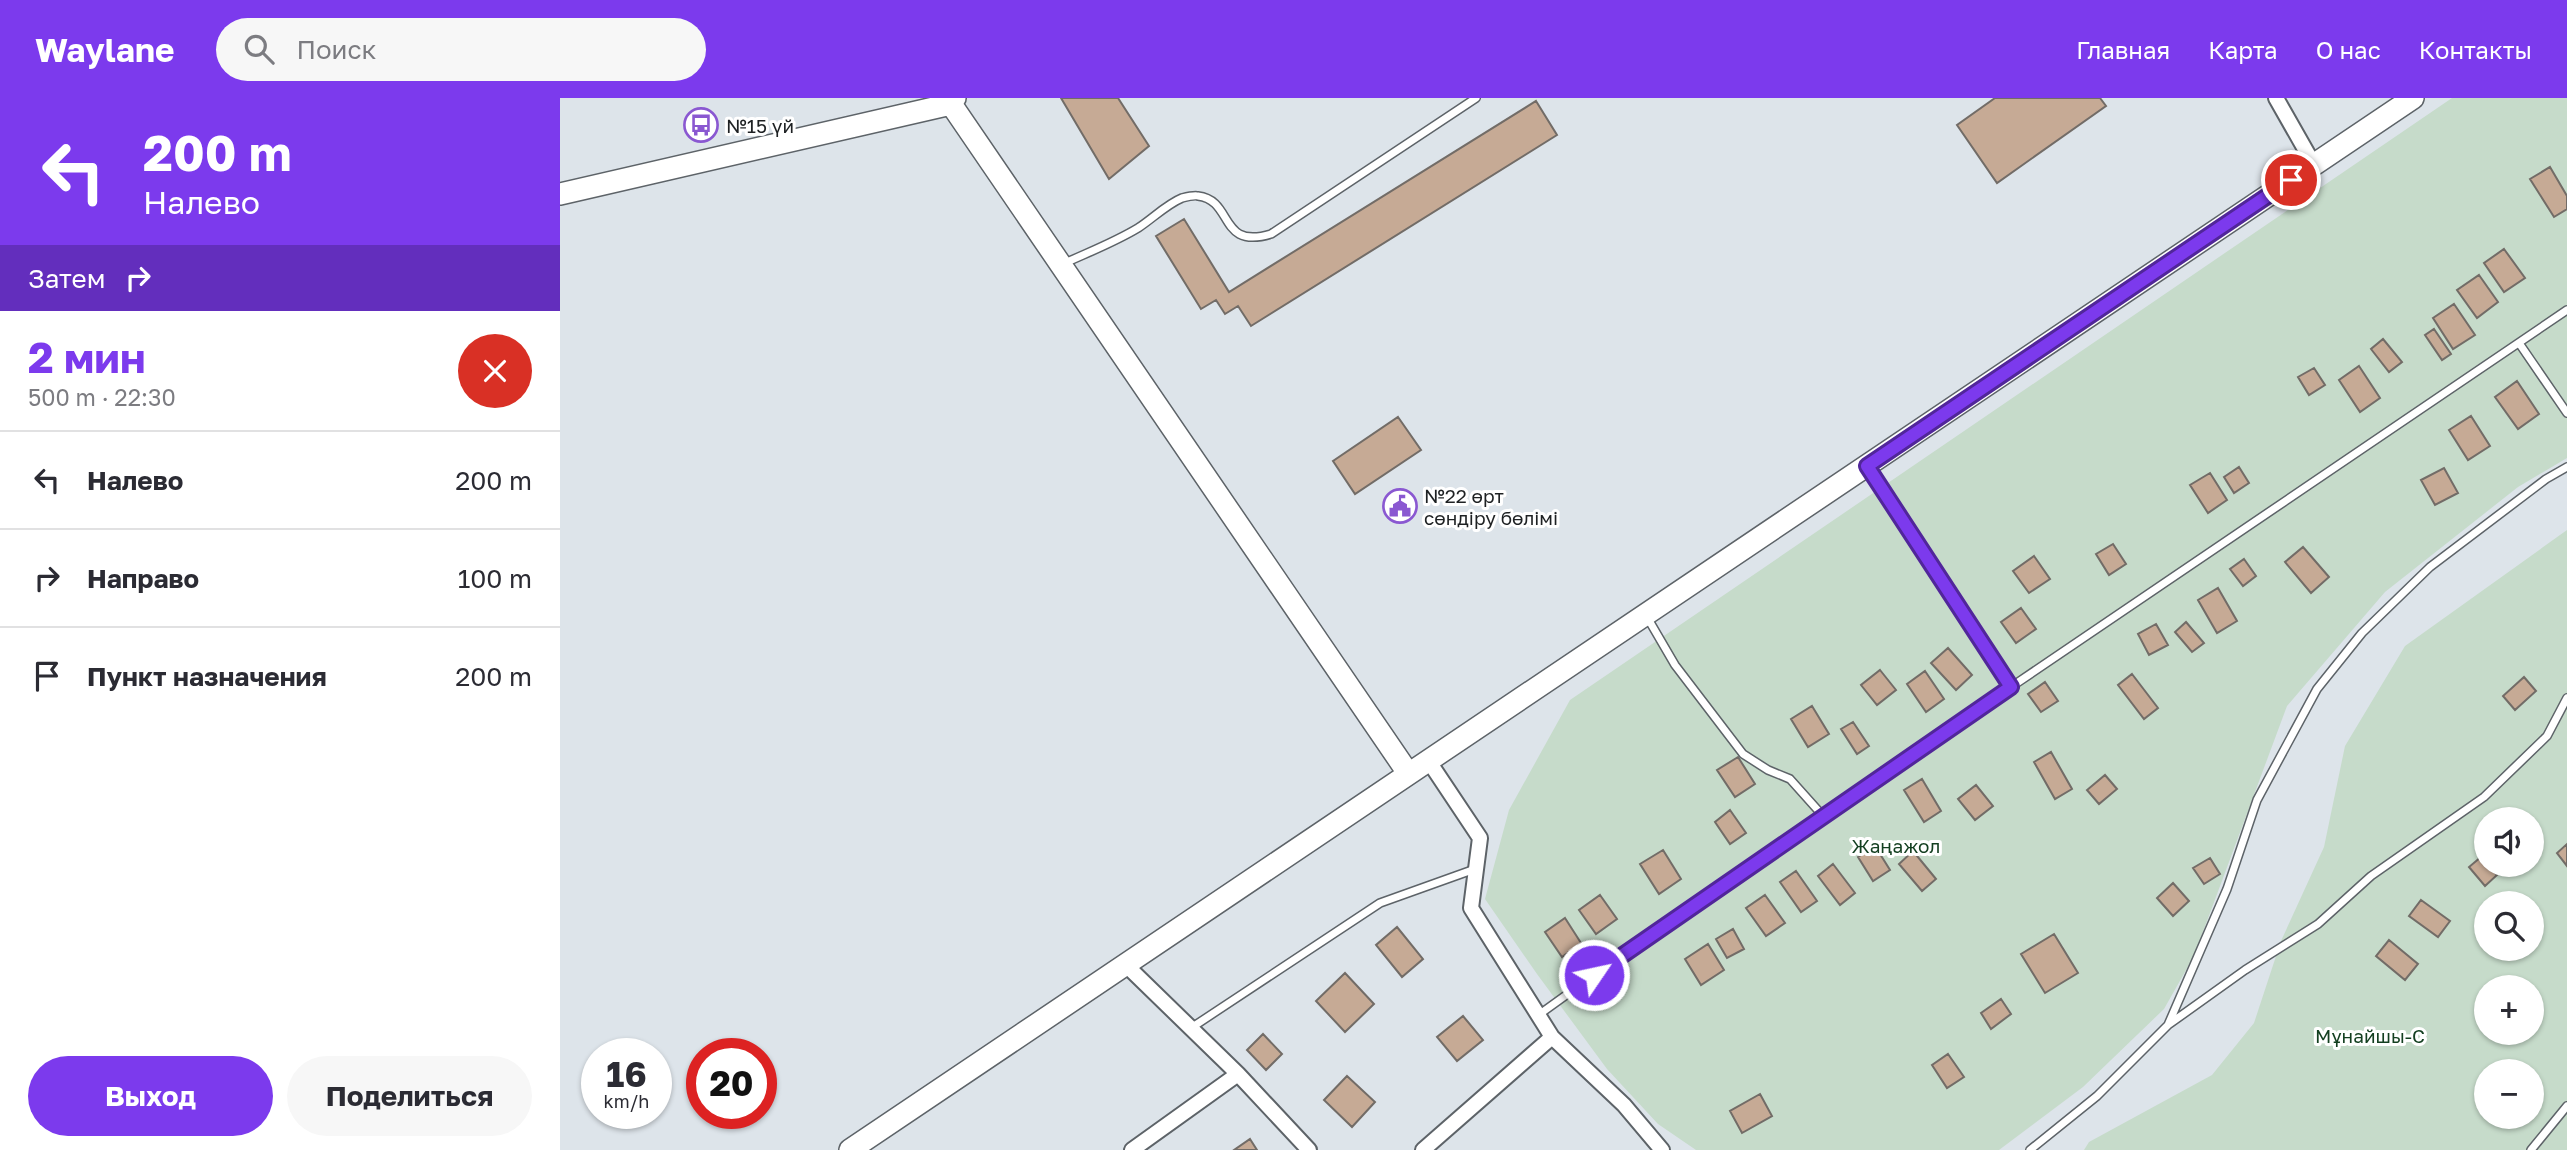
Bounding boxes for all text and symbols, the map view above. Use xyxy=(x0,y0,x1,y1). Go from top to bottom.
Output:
search box xyxy=(216,18,706,81)
text: Waylane xyxy=(35,30,174,69)
icon: search xyxy=(240,30,278,68)
text: Поиск xyxy=(296,34,377,65)
text: Главная xyxy=(2076,35,2170,64)
text: Карта xyxy=(2208,35,2278,64)
text: О нас xyxy=(2316,35,2381,64)
text: Контакты xyxy=(2419,35,2532,64)
bus stop icon: №15 үй xyxy=(682,106,720,144)
place label: №15 үй xyxy=(726,114,794,137)
text: 200 m xyxy=(143,123,292,182)
icon: left xyxy=(28,126,119,217)
pin xyxy=(2261,150,2321,210)
icon: arrive xyxy=(2272,161,2310,199)
text: Налево xyxy=(143,183,260,221)
icon: right xyxy=(119,259,157,297)
text: Затем xyxy=(28,263,105,294)
text: 2 мин xyxy=(28,332,146,382)
button: close xyxy=(458,334,532,408)
text: 500 m · 22:30 xyxy=(28,383,176,411)
icon: left xyxy=(28,461,66,499)
text: Налево xyxy=(87,465,183,496)
text: 200 m xyxy=(455,465,532,496)
place label: №22 өрт сөндіру бөлімі xyxy=(1424,484,1558,529)
public building icon: №22 өрт сөндіру бөлімі xyxy=(1381,487,1419,525)
icon: right xyxy=(28,559,66,597)
text: Направо xyxy=(87,563,199,594)
text: 100 m xyxy=(458,563,532,594)
icon: arrive xyxy=(28,657,66,695)
text: Пункт назначения xyxy=(87,661,327,692)
text: 200 m xyxy=(455,661,532,692)
map controls xyxy=(2474,807,2544,1129)
button: sound xyxy=(2474,807,2544,877)
park label: Жаңажол xyxy=(1852,834,1940,857)
button: search xyxy=(2474,891,2544,961)
position arrow xyxy=(1557,938,1631,1012)
button: + xyxy=(2474,975,2544,1045)
park label: Мұнайшы-С xyxy=(2315,1024,2425,1047)
speed limit sign: 20 xyxy=(686,1038,777,1129)
text: 16 xyxy=(606,1053,647,1095)
button: Выход xyxy=(28,1056,273,1136)
button: Поделиться xyxy=(287,1056,532,1136)
button: − xyxy=(2474,1059,2544,1129)
text: km/h xyxy=(604,1090,649,1112)

